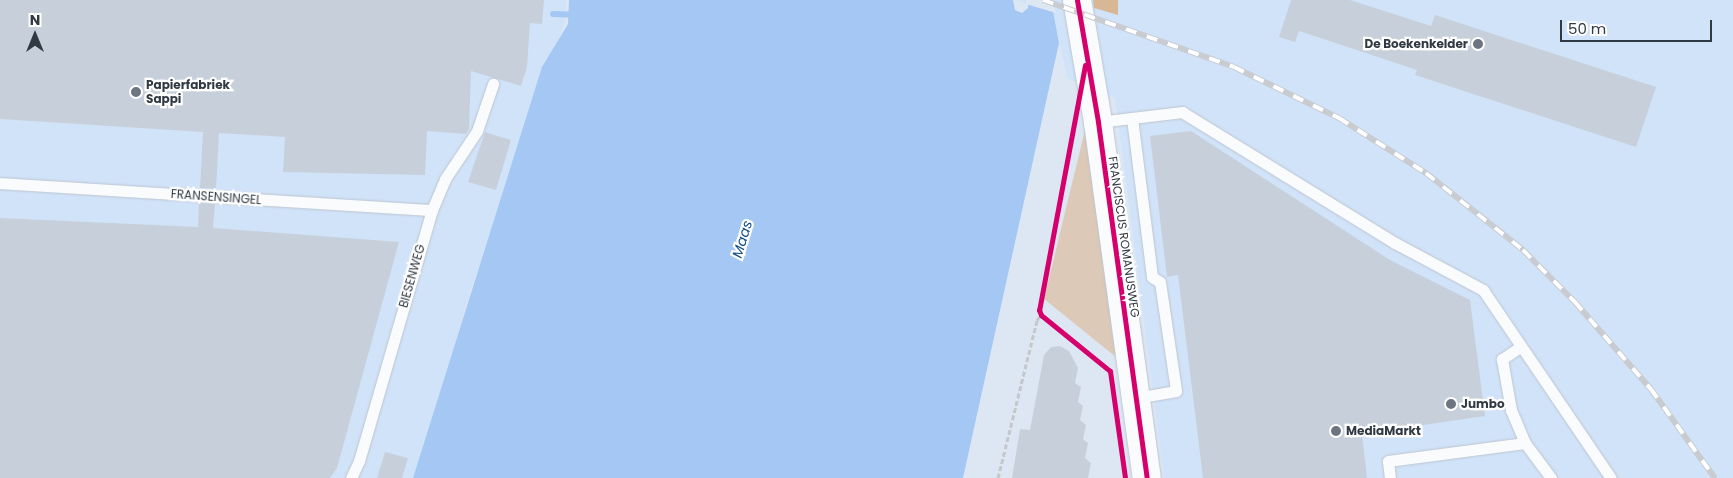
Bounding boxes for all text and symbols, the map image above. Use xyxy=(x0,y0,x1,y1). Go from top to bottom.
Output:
north arrow xyxy=(10,10,60,60)
text: N xyxy=(30,10,40,30)
scale bar xyxy=(1563,10,1716,42)
text: 50 m xyxy=(1568,18,1606,39)
place label: De Boekenkelder xyxy=(1364,37,1468,51)
marker: De Boekenkelder xyxy=(1472,38,1484,50)
place label: Papierfabriek Sappi xyxy=(146,78,230,106)
marker: Papierfabriek Sappi xyxy=(130,86,142,98)
street label: FRANCISCUS ROMANUSWEG xyxy=(1106,155,1142,319)
street label: FRANSENSINGEL xyxy=(170,187,262,207)
water label: Maas xyxy=(728,218,756,260)
street label: BIESENWEG xyxy=(396,243,428,309)
place label: Jumbo xyxy=(1461,397,1505,411)
marker: Jumbo xyxy=(1445,398,1457,410)
place label: MediaMarkt xyxy=(1346,424,1421,438)
marker: MediaMarkt xyxy=(1330,425,1342,437)

